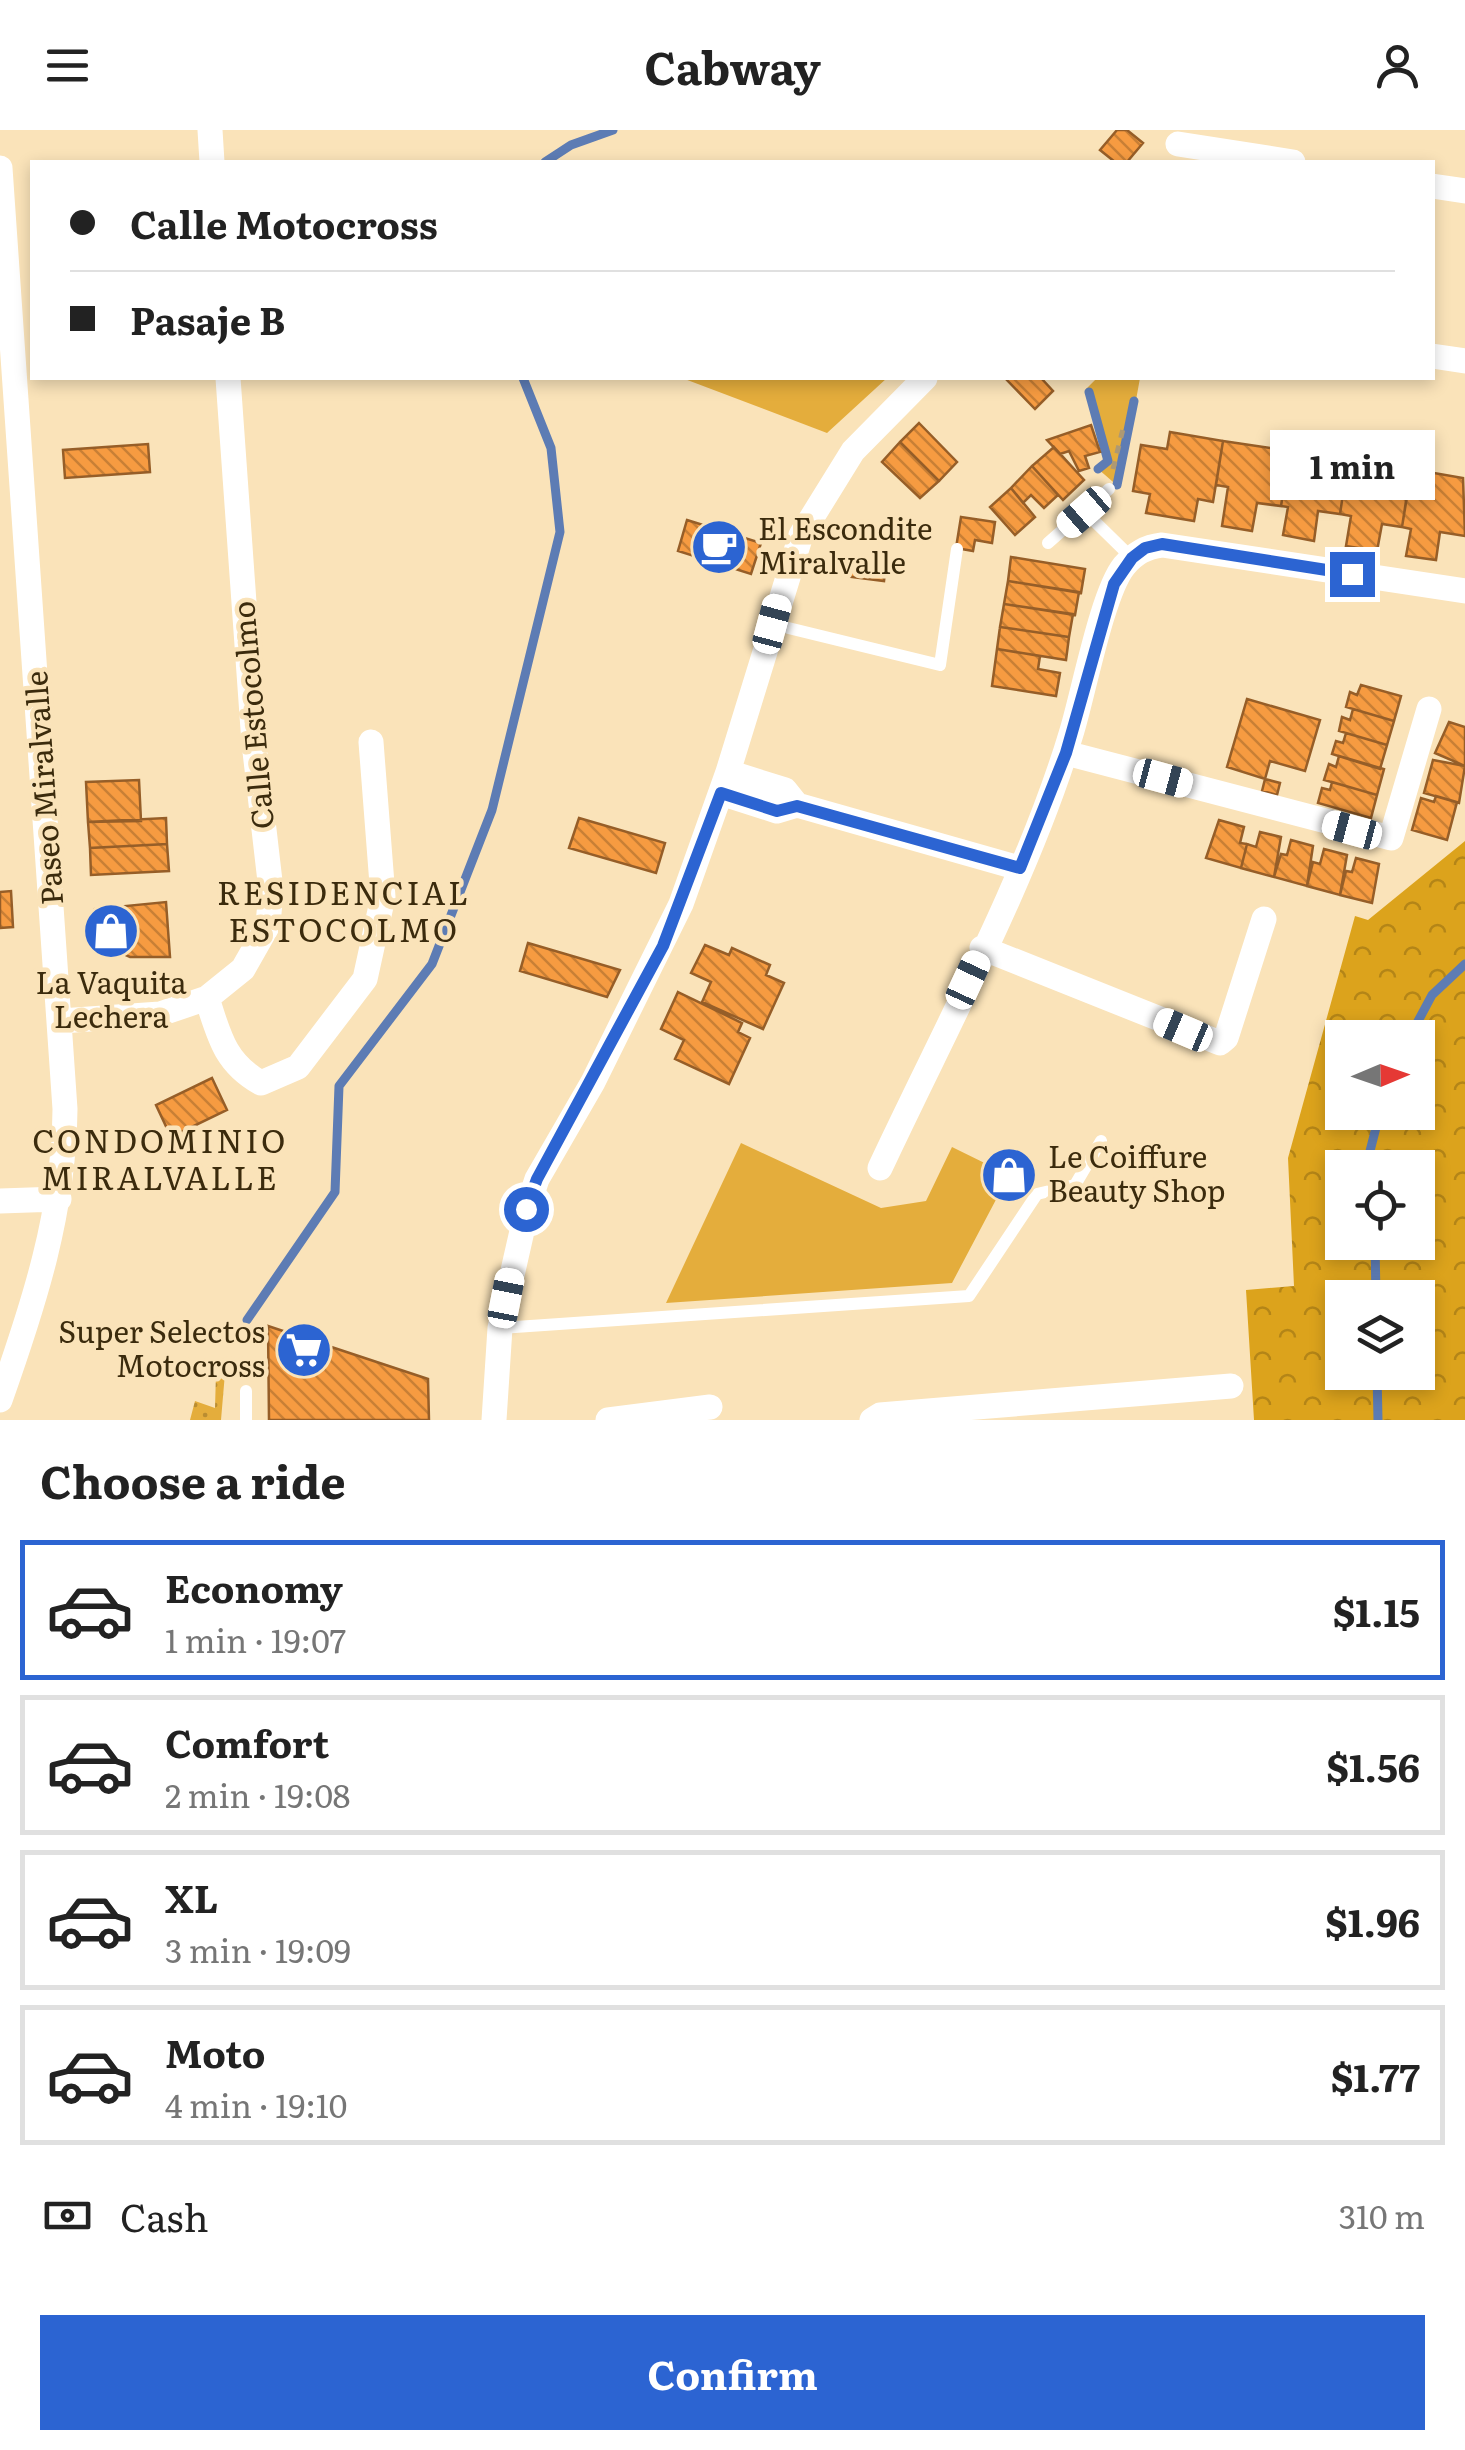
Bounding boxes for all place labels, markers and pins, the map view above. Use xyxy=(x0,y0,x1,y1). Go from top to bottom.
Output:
place label: El Escondite Miralvalle xyxy=(758,505,932,583)
cafe icon: El Escondite Miralvalle xyxy=(689,517,749,577)
shop icon: La Vaquita Lechera xyxy=(81,901,141,961)
place label: La Vaquita Lechera xyxy=(35,959,187,1037)
place label: Le Coiffure Beauty Shop xyxy=(1048,1133,1226,1211)
shop icon: Le Coiffure Beauty Shop xyxy=(979,1145,1039,1205)
place label: Super Selectos Motocross xyxy=(58,1308,265,1386)
supermarket icon: Super Selectos Motocross xyxy=(274,1320,334,1380)

